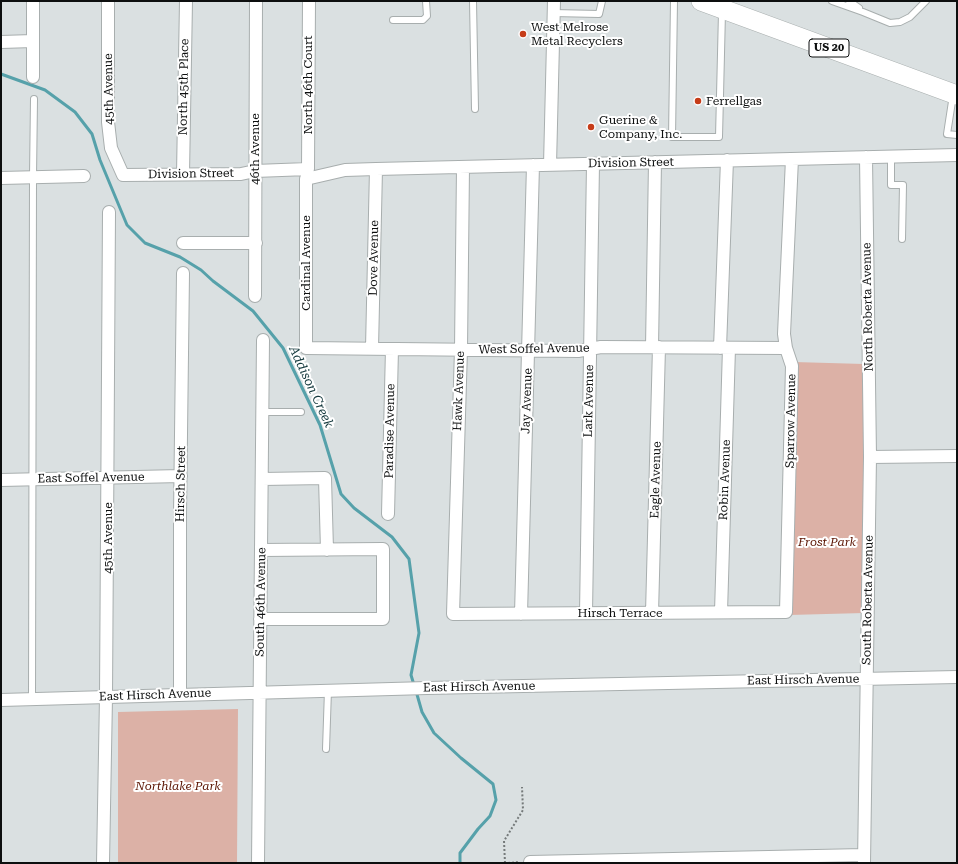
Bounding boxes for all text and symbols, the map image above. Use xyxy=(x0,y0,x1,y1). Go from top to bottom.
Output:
place label: West Melrose Metal Recyclers xyxy=(531,20,623,48)
marker: West Melrose Metal Recyclers xyxy=(518,29,528,39)
street label: North 46th Court xyxy=(301,35,315,135)
street label: North 45th Place xyxy=(176,38,192,136)
road number: US 20 xyxy=(809,39,849,57)
street label: 45th Avenue xyxy=(101,53,117,125)
place label: Ferrellgas xyxy=(706,94,762,108)
marker: Ferrellgas xyxy=(693,96,703,106)
street label: 46th Avenue xyxy=(248,113,262,185)
place label: Guerine & Company, Inc. xyxy=(599,113,682,141)
marker: Guerine & Company, Inc. xyxy=(586,122,596,132)
street label: Division Street xyxy=(588,155,674,171)
street label: Division Street xyxy=(148,166,234,182)
street label: Cardinal Avenue xyxy=(299,215,313,311)
street label: Dove Avenue xyxy=(366,220,382,296)
street label: North Roberta Avenue xyxy=(860,242,876,372)
street label: West Soffel Avenue xyxy=(478,341,590,357)
water label: Addison Creek xyxy=(285,344,337,430)
street label: Hawk Avenue xyxy=(450,351,468,431)
street label: Lark Avenue xyxy=(581,365,597,437)
street label: Jay Avenue xyxy=(519,368,535,434)
street label: Sparrow Avenue xyxy=(783,374,799,468)
street label: Paradise Avenue xyxy=(382,383,398,479)
street label: Robin Avenue xyxy=(716,439,734,521)
street label: Eagle Avenue xyxy=(647,441,665,519)
street label: Hirsch Street xyxy=(173,446,189,522)
street label: East Soffel Avenue xyxy=(37,470,145,486)
street label: 45th Avenue xyxy=(101,502,115,574)
park label: Frost Park xyxy=(798,535,856,549)
street label: South Roberta Avenue xyxy=(860,535,876,665)
street label: South 46th Avenue xyxy=(253,547,269,657)
street label: Hirsch Terrace xyxy=(577,606,663,620)
street label: East Hirsch Avenue xyxy=(747,672,859,688)
street label: East Hirsch Avenue xyxy=(423,679,535,695)
street label: East Hirsch Avenue xyxy=(99,686,211,704)
park label: Northlake Park xyxy=(135,779,221,793)

